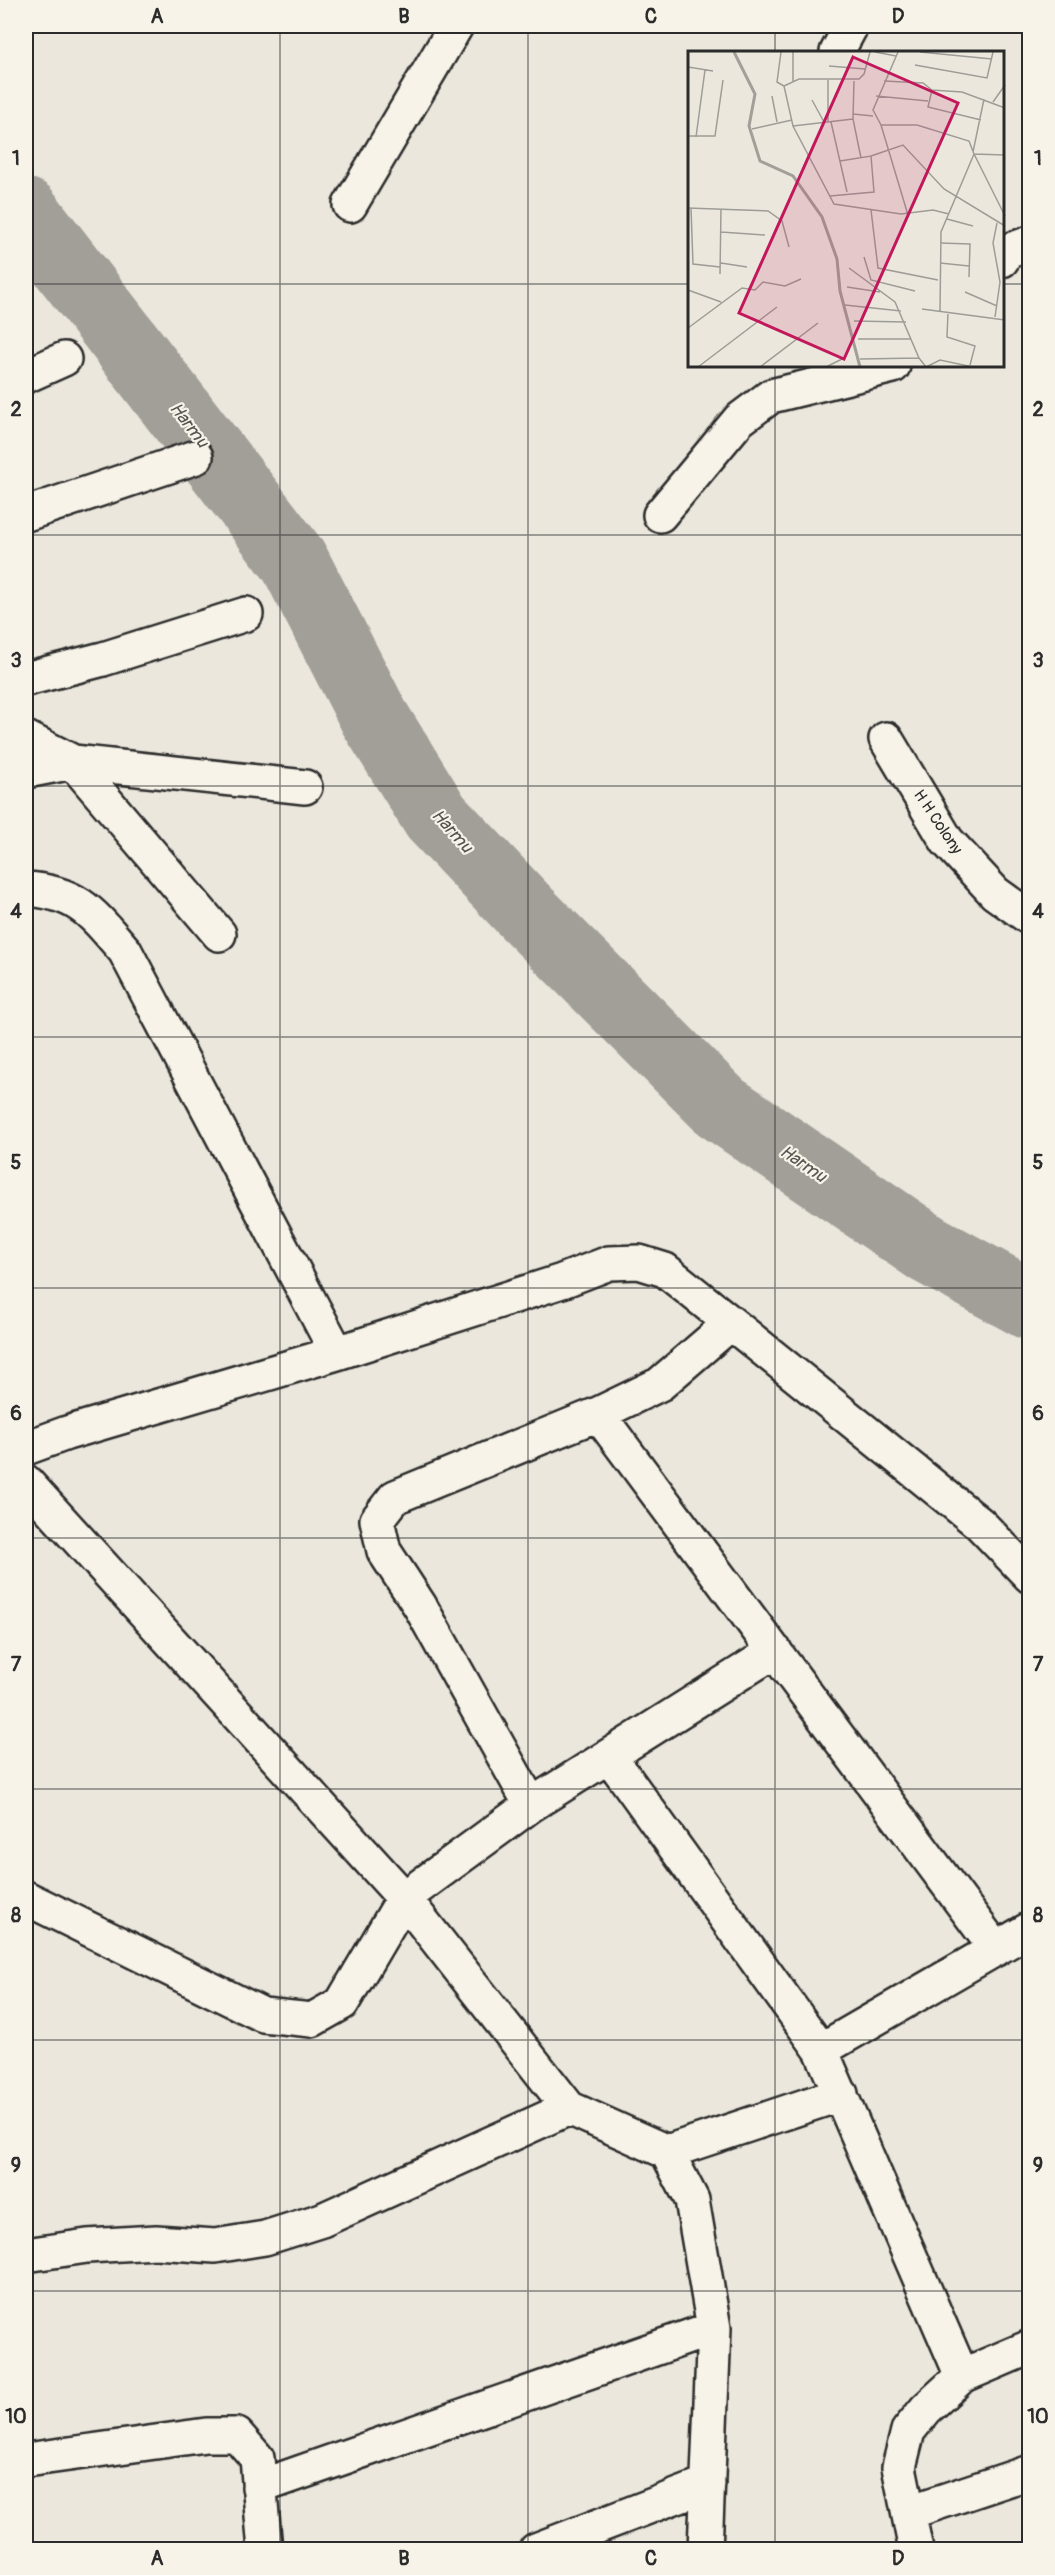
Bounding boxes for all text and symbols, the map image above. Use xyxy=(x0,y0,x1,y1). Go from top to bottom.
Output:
text: A xyxy=(151,4,164,29)
text: B xyxy=(398,4,410,29)
text: C xyxy=(645,4,657,29)
text: D xyxy=(892,4,905,29)
inset map xyxy=(688,51,1004,368)
text: 1 xyxy=(12,146,20,171)
text: 1 xyxy=(1034,146,1042,171)
text: 2 xyxy=(10,397,22,422)
text: 2 xyxy=(1032,397,1044,422)
water label: Harmu xyxy=(164,398,214,453)
text: 3 xyxy=(10,648,22,673)
text: 3 xyxy=(1032,648,1044,673)
street label: H H Colony xyxy=(909,786,967,858)
water label: Harmu xyxy=(426,804,478,858)
text: 4 xyxy=(10,899,22,924)
text: 4 xyxy=(1032,899,1044,924)
water label: Harmu xyxy=(775,1140,831,1188)
text: 5 xyxy=(11,1150,22,1175)
text: 5 xyxy=(1033,1150,1044,1175)
text: 6 xyxy=(10,1401,22,1426)
text: 6 xyxy=(1032,1401,1044,1426)
text: 7 xyxy=(11,1652,22,1677)
text: 7 xyxy=(1033,1652,1044,1677)
text: 8 xyxy=(11,1903,21,1928)
text: 8 xyxy=(1033,1903,1043,1928)
text: 9 xyxy=(11,2153,21,2178)
text: 9 xyxy=(1033,2153,1043,2178)
text: 10 xyxy=(5,2404,27,2429)
text: 10 xyxy=(1027,2404,1049,2429)
text: A xyxy=(151,2546,164,2571)
text: B xyxy=(398,2546,410,2571)
text: C xyxy=(645,2546,657,2571)
text: D xyxy=(892,2546,905,2571)

